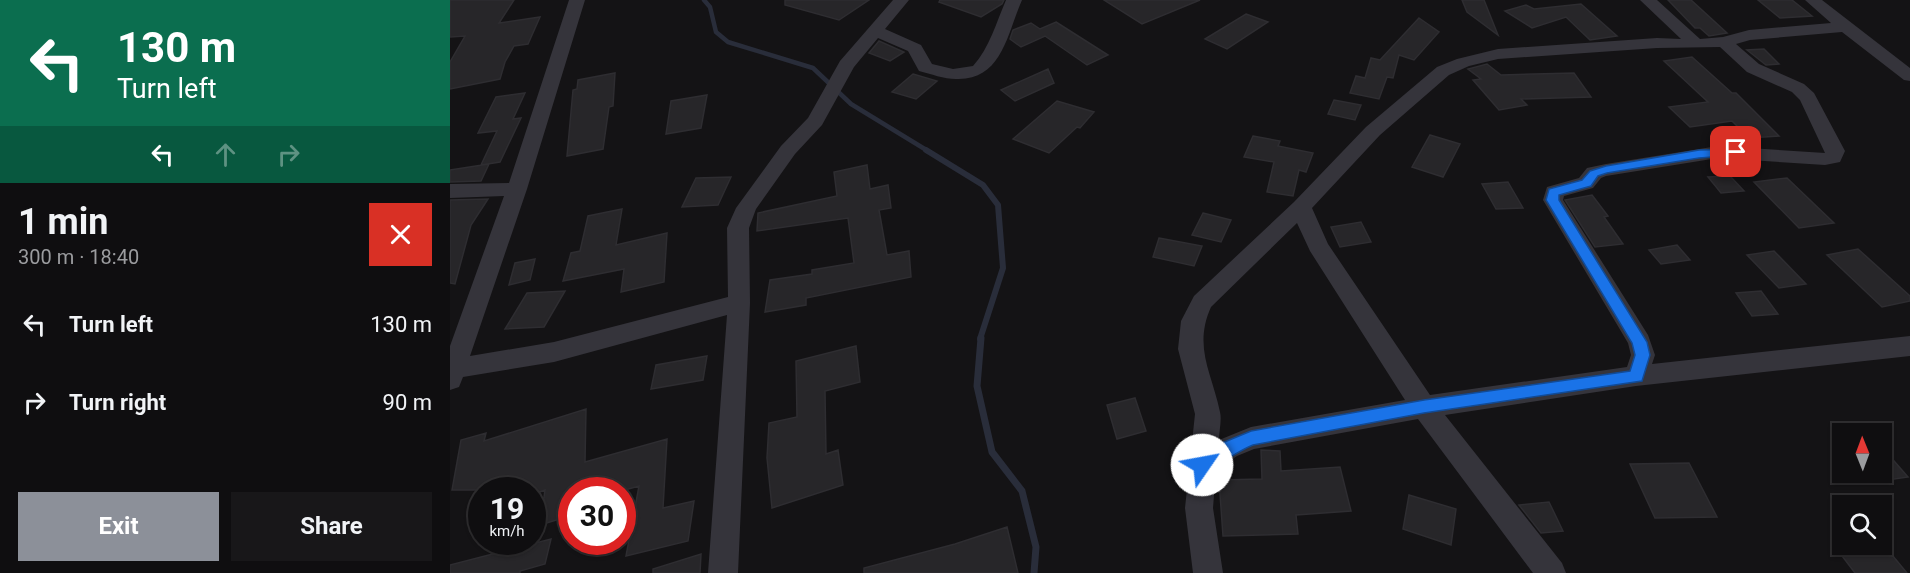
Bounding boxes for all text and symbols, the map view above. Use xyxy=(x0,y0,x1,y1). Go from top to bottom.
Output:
text: 130 m xyxy=(117,23,236,72)
icon: left xyxy=(18,24,96,102)
text: Turn left xyxy=(117,73,217,105)
pin xyxy=(1710,126,1761,177)
icon: arrive xyxy=(1719,135,1752,168)
icon: left xyxy=(146,138,179,171)
icon: ahead xyxy=(209,138,242,171)
icon: right xyxy=(272,138,305,171)
text: 1 min xyxy=(18,201,109,243)
button: close xyxy=(369,203,432,266)
text: 300 m · 18:40 xyxy=(18,245,139,269)
icon: left xyxy=(18,308,51,341)
text: Turn left xyxy=(69,312,153,337)
text: 130 m xyxy=(370,312,432,337)
icon: right xyxy=(18,386,51,419)
text: Turn right xyxy=(69,390,166,415)
text: 90 m xyxy=(383,390,432,415)
north arrow xyxy=(1832,423,1892,483)
map controls xyxy=(1832,423,1892,555)
position arrow xyxy=(1170,433,1234,497)
speed limit sign: 30 xyxy=(558,477,636,555)
text: 19 xyxy=(490,491,524,526)
button: Exit xyxy=(18,492,219,561)
button: Share xyxy=(231,492,432,561)
button: search xyxy=(1832,495,1892,555)
text: km/h xyxy=(489,522,525,540)

